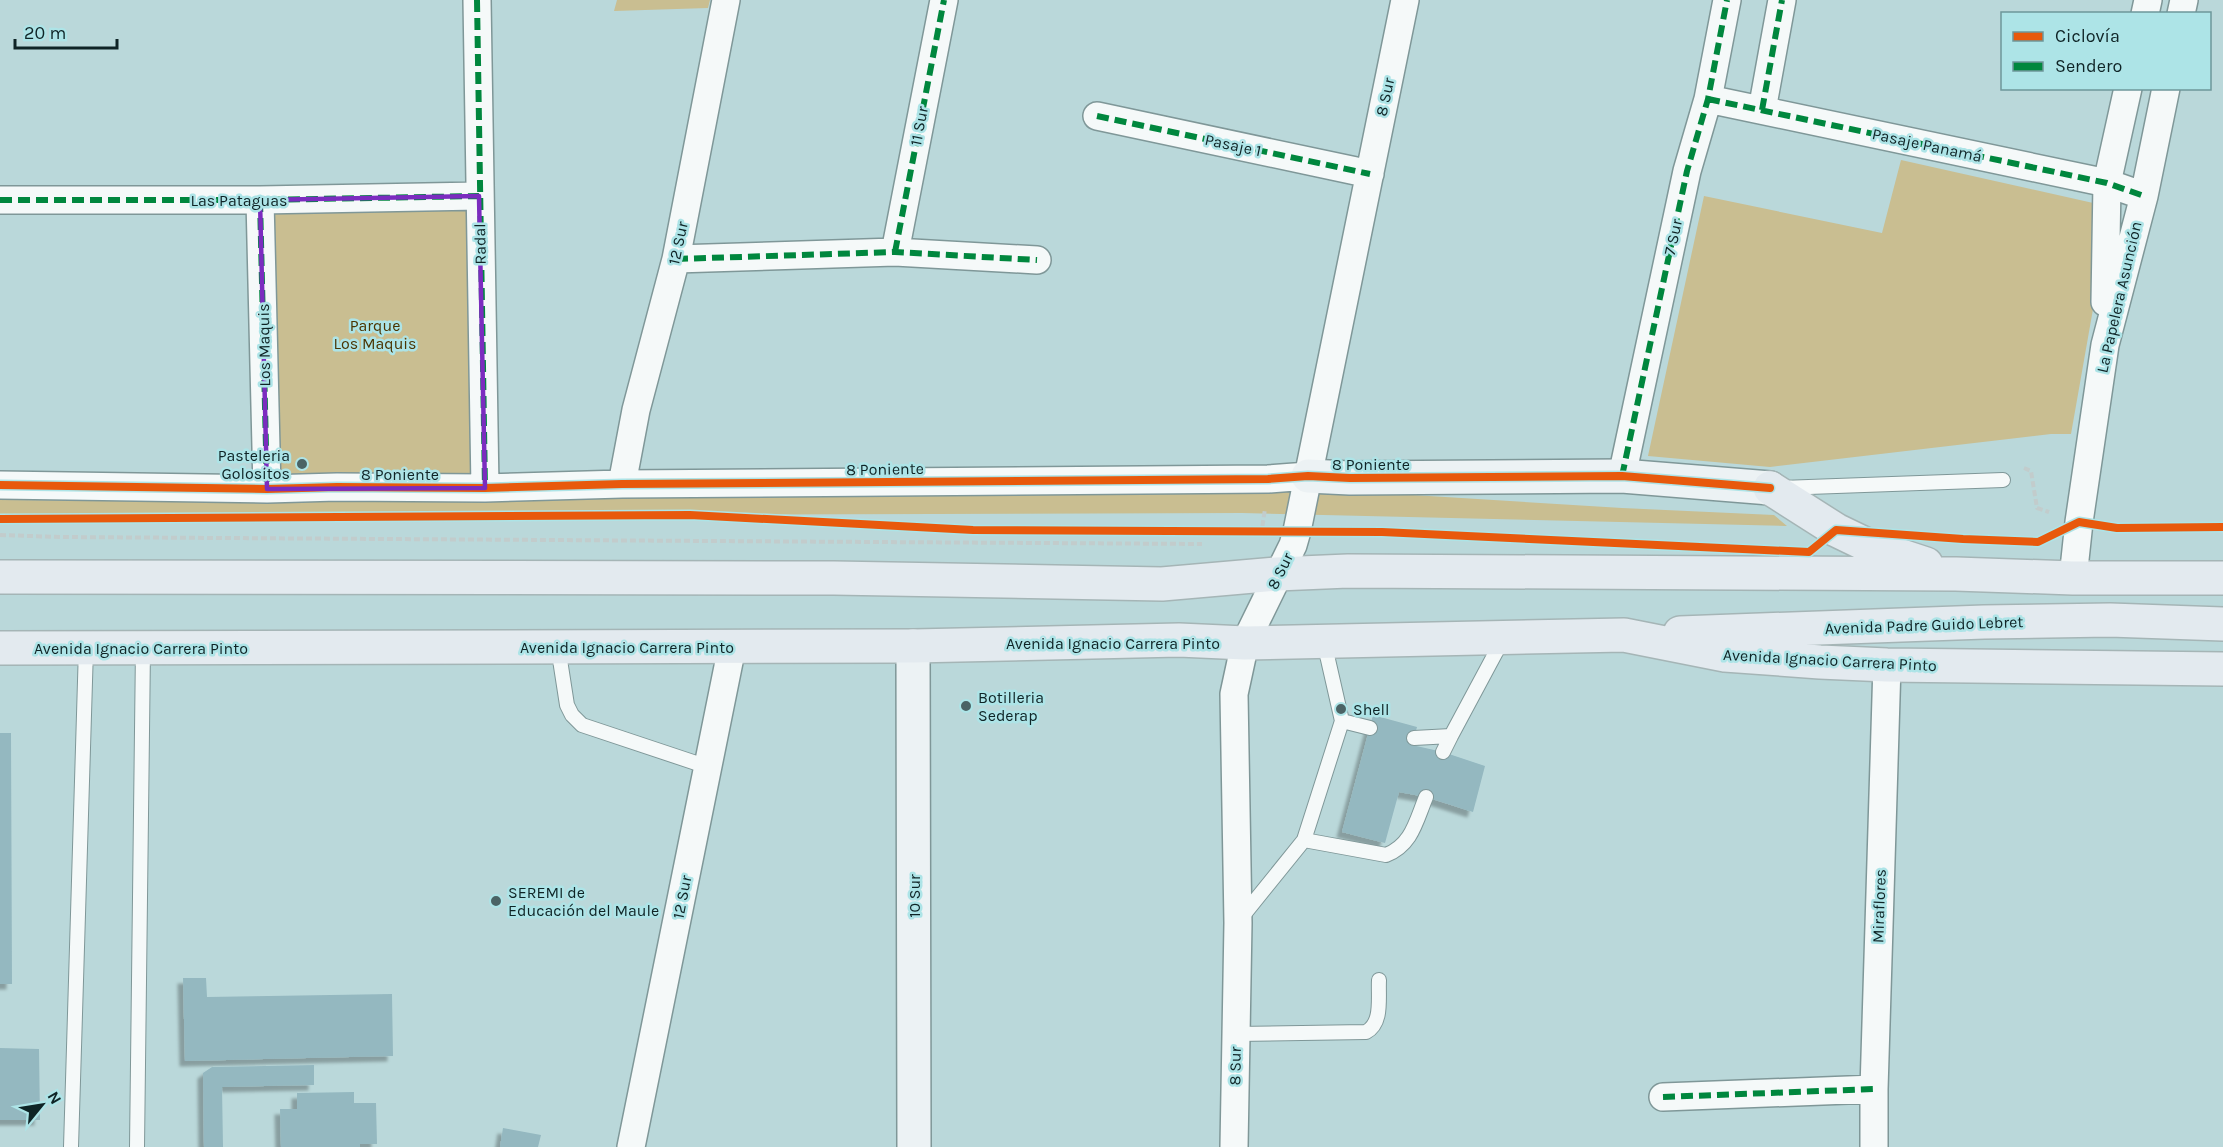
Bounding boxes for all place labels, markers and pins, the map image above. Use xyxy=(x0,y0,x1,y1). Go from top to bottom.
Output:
place label: Pasteleria Golositos xyxy=(218,446,290,483)
marker: Pasteleria Golositos xyxy=(295,457,309,471)
place label: Botilleria Sederap xyxy=(978,688,1044,725)
marker: Botilleria Sederap xyxy=(959,699,973,713)
place label: Shell xyxy=(1353,700,1390,719)
marker: Shell xyxy=(1334,702,1348,716)
place label: SEREMI de Educación del Maule xyxy=(508,883,659,920)
marker: SEREMI de Educación del Maule xyxy=(489,894,503,908)

